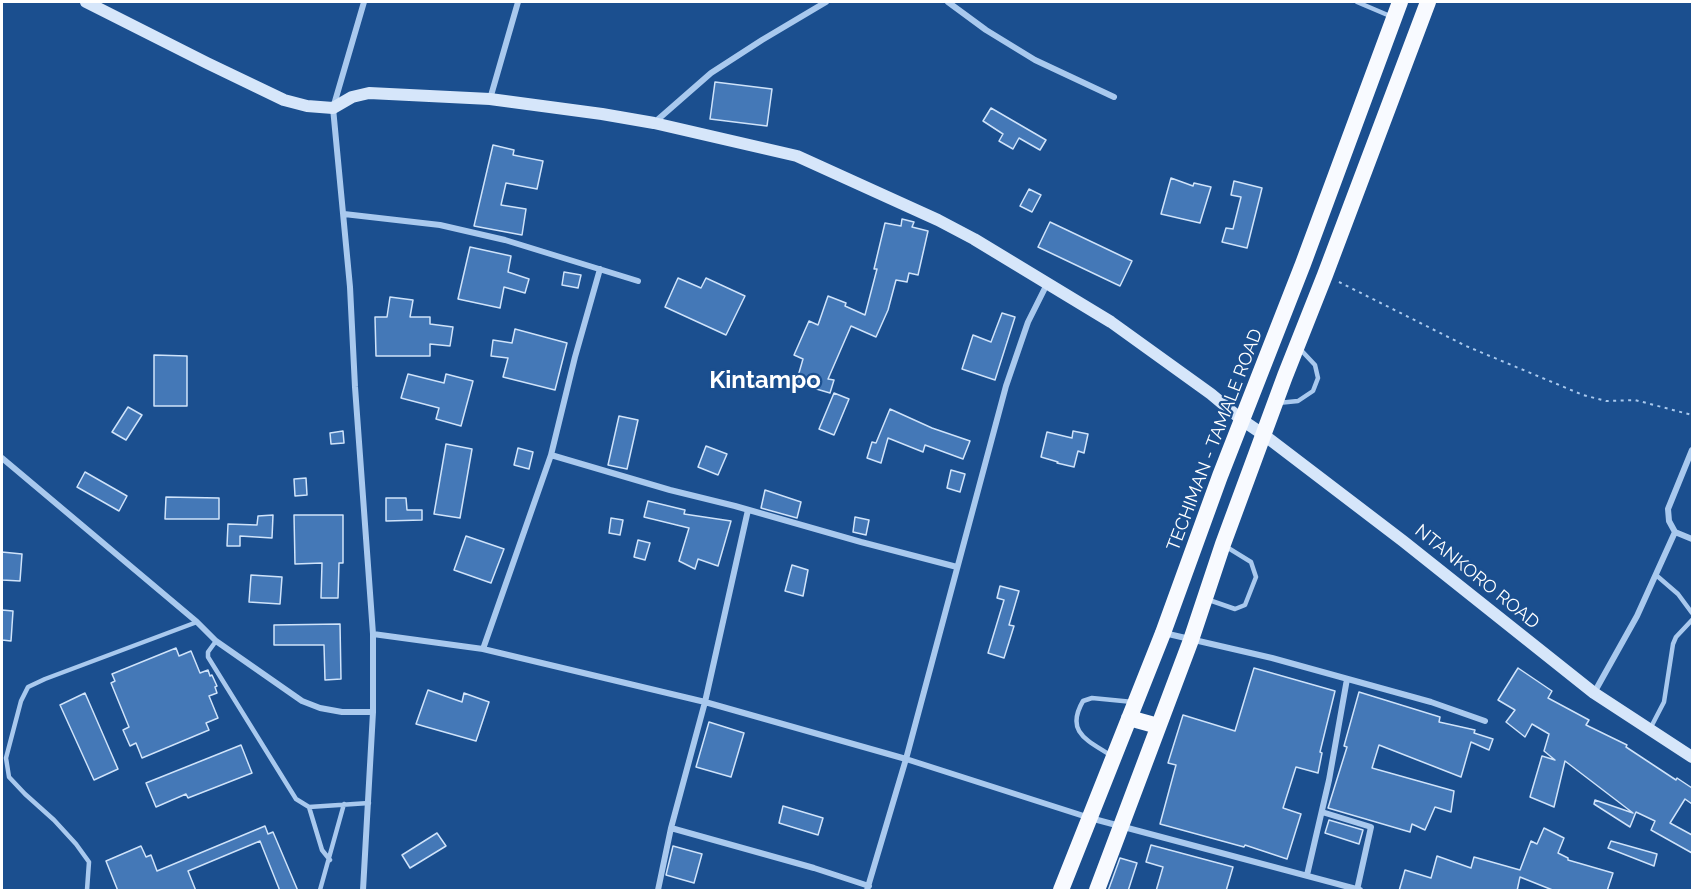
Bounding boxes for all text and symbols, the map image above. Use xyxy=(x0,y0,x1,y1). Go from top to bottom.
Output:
street label: TECHIMAN - TAMALE ROAD xyxy=(1163,326,1267,554)
district label: Kintampo xyxy=(709,367,821,395)
street label: NTANKORO ROAD xyxy=(1410,520,1544,634)

